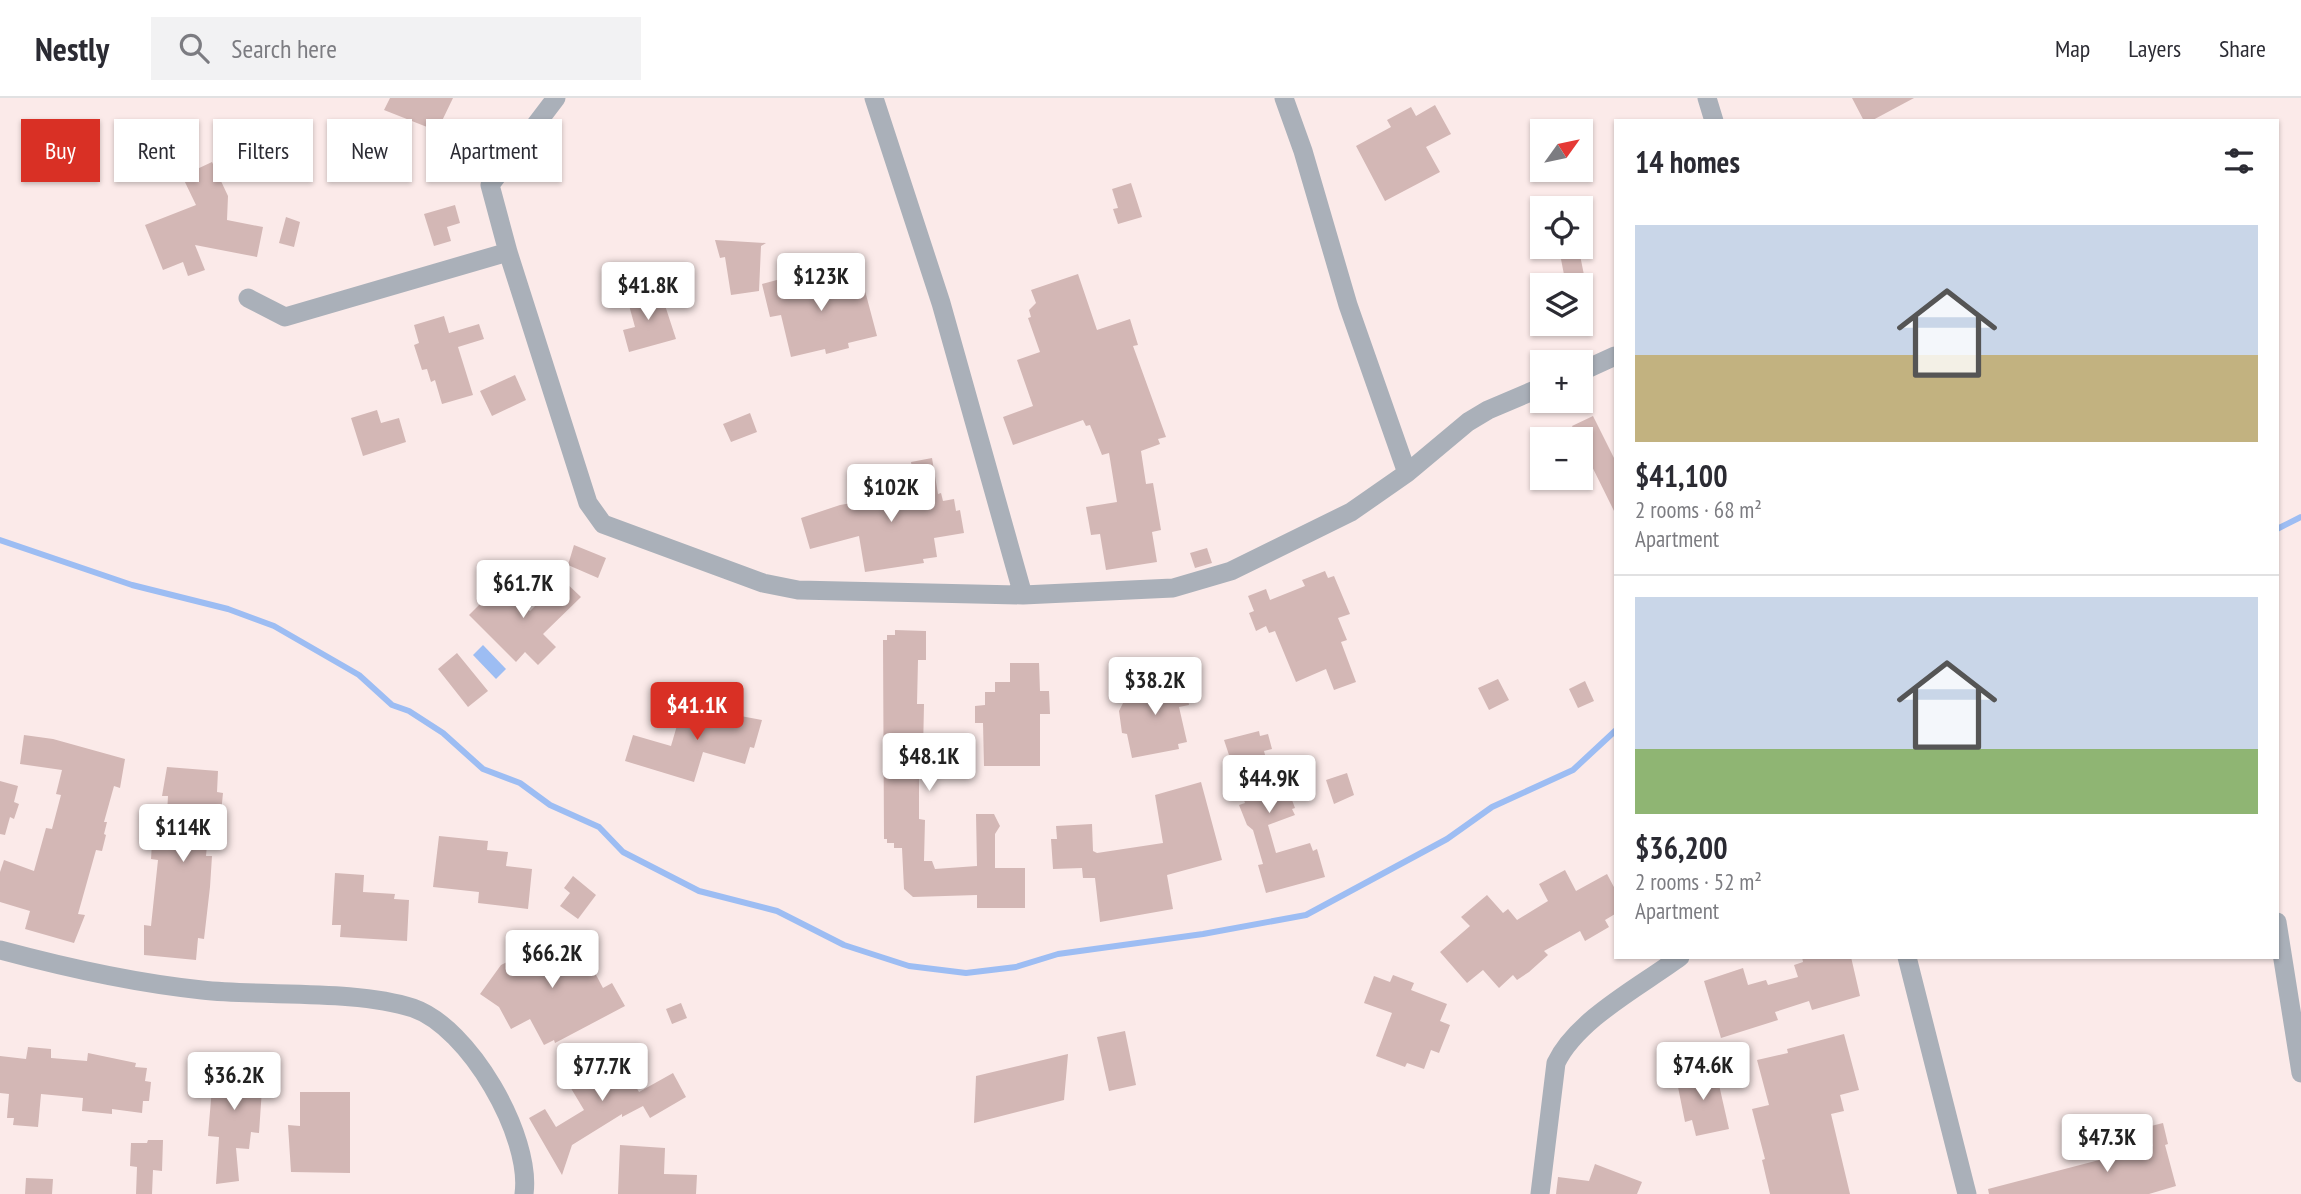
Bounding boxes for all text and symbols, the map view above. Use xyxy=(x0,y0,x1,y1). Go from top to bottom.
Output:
search box xyxy=(151,17,641,80)
text: Nestly xyxy=(35,27,109,70)
icon: search xyxy=(175,29,213,67)
text: Search here xyxy=(231,32,337,65)
text: Map xyxy=(2055,33,2090,64)
text: Layers xyxy=(2128,33,2181,64)
text: Share xyxy=(2219,33,2266,64)
chip: Buy xyxy=(21,119,100,182)
chip: Rent xyxy=(114,119,199,182)
chip: Filters xyxy=(213,119,313,182)
chip: New xyxy=(327,119,412,182)
chip: Apartment xyxy=(426,119,562,182)
north arrow xyxy=(1530,119,1592,182)
map controls xyxy=(1530,119,1593,490)
text: 14 homes xyxy=(1635,142,1740,181)
icon: filters xyxy=(2220,142,2258,180)
button: locate xyxy=(1530,196,1593,259)
pin: $123K xyxy=(772,254,870,313)
text: $123K xyxy=(793,261,849,290)
pin: $41.8K xyxy=(591,262,705,322)
text: $41.8K xyxy=(618,270,678,299)
icon: home xyxy=(1884,270,2010,396)
button: layers xyxy=(1530,273,1593,336)
button: + xyxy=(1530,350,1593,413)
button: − xyxy=(1530,427,1593,490)
text: $41,100 xyxy=(1635,456,1728,495)
pin: $102K xyxy=(842,464,940,524)
text: $102K xyxy=(863,472,919,501)
text: 2 rooms · 68 m² xyxy=(1635,495,1762,524)
text: Apartment xyxy=(1635,524,1719,553)
pin: $61.7K xyxy=(466,560,580,620)
text: $61.7K xyxy=(493,568,553,597)
icon: home xyxy=(1884,642,2010,768)
pin: $38.2K xyxy=(1098,658,1212,717)
text: $38.2K xyxy=(1125,665,1185,694)
pin: $41.1K xyxy=(640,682,754,742)
text: $41.1K xyxy=(667,690,727,719)
pin: $48.1K xyxy=(872,734,986,793)
text: $48.1K xyxy=(899,741,959,770)
pin: $44.9K xyxy=(1212,756,1326,815)
text: $44.9K xyxy=(1239,763,1299,792)
pin: $114K xyxy=(134,804,232,864)
text: $114K xyxy=(155,812,211,841)
text: $36,200 xyxy=(1635,828,1728,867)
text: 2 rooms · 52 m² xyxy=(1635,867,1762,896)
text: Apartment xyxy=(1635,896,1719,925)
pin: $66.2K xyxy=(495,930,609,990)
text: $66.2K xyxy=(522,938,582,967)
pin: $74.6K xyxy=(1646,1042,1760,1102)
pin: $77.7K xyxy=(545,1044,659,1103)
text: $74.6K xyxy=(1673,1050,1733,1079)
text: $77.7K xyxy=(573,1051,631,1080)
pin: $36.2K xyxy=(177,1052,291,1112)
text: $36.2K xyxy=(204,1060,264,1089)
pin: $47.3K xyxy=(2050,1114,2164,1174)
text: $47.3K xyxy=(2078,1122,2136,1151)

